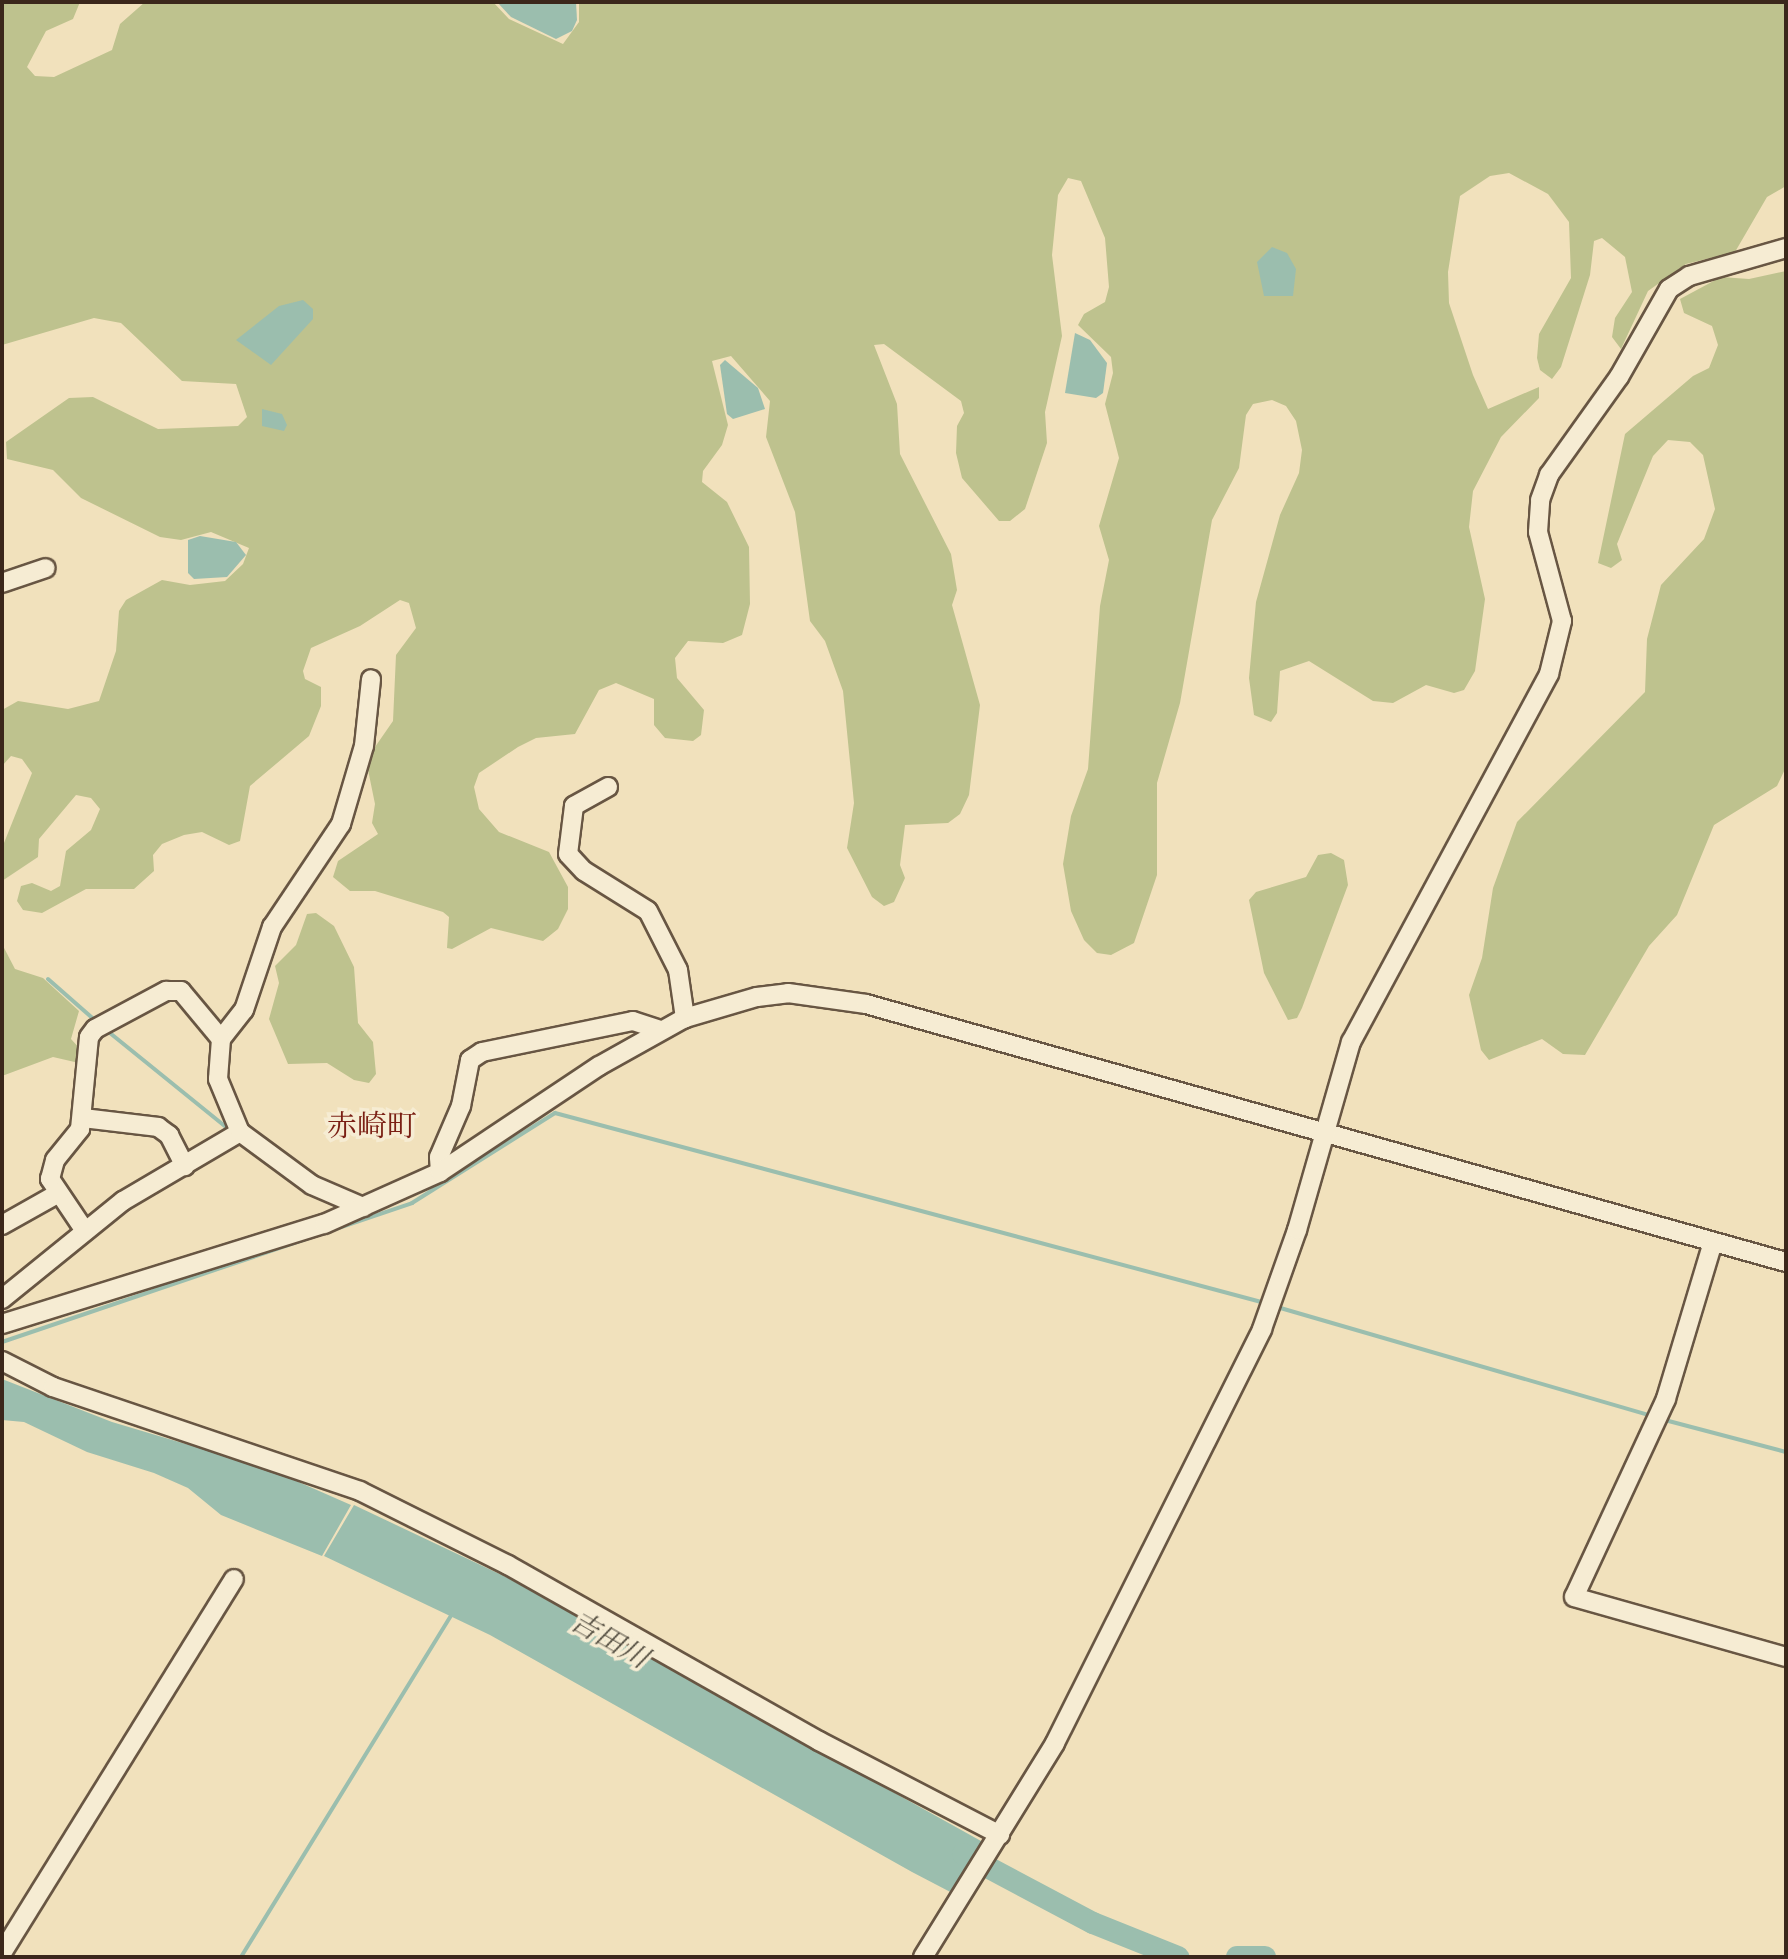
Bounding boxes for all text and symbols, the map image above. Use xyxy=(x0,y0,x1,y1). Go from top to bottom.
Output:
district label: 赤崎町 xyxy=(327,1108,417,1144)
water label: 吉田川 xyxy=(565,1603,655,1675)

